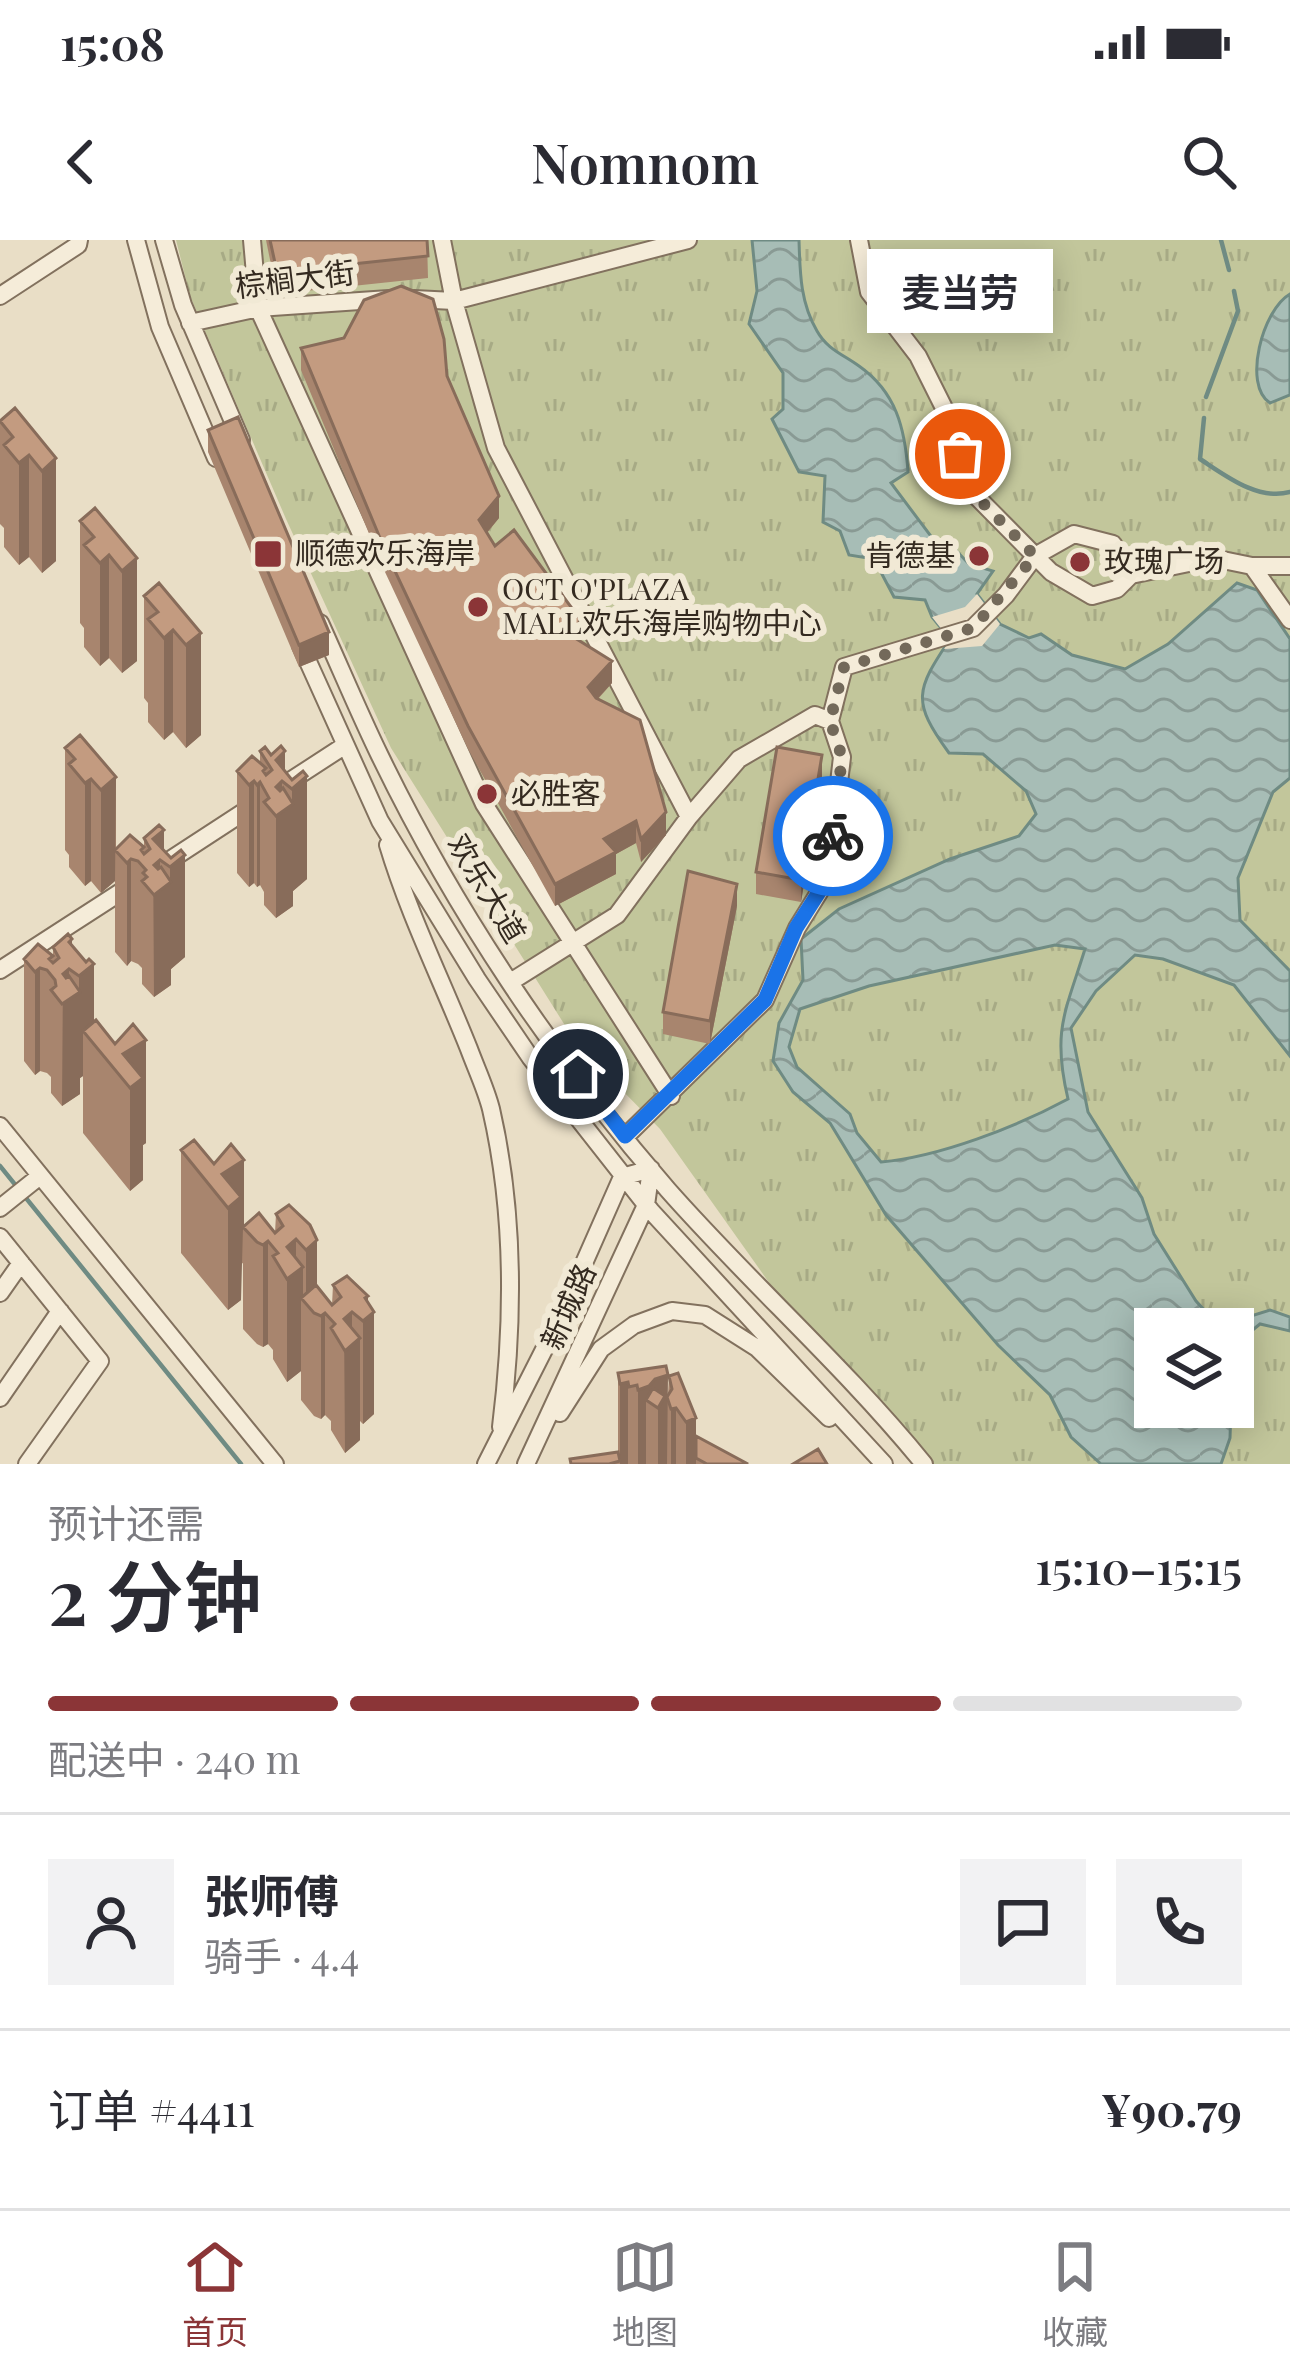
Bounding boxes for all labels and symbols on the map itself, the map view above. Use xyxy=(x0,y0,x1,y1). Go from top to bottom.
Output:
callout: 麦当劳 xyxy=(867,250,1053,334)
street label: 棕榈大街 xyxy=(233,251,357,305)
pin xyxy=(909,403,1011,505)
place label: 顺德欢乐海岸 xyxy=(295,532,475,572)
place label: 肯德基 xyxy=(865,534,955,574)
marker: 顺德欢乐海岸 xyxy=(252,538,284,570)
place label: 玫瑰广场 xyxy=(1104,540,1224,580)
marker: 肯德基 xyxy=(966,543,992,569)
marker: 玫瑰广场 xyxy=(1067,549,1093,575)
place label: OCT O'PLAZA MALL欢乐海岸购物中心 xyxy=(502,568,822,642)
marker: OCT O'PLAZA MALL欢乐海岸购物中心 xyxy=(465,594,491,620)
place label: 必胜客 xyxy=(511,772,601,812)
courier xyxy=(773,776,893,896)
marker: 必胜客 xyxy=(474,781,500,807)
street label: 欢乐大道 xyxy=(440,826,536,950)
pin xyxy=(527,1023,629,1125)
street label: 新城路 xyxy=(531,1257,604,1355)

